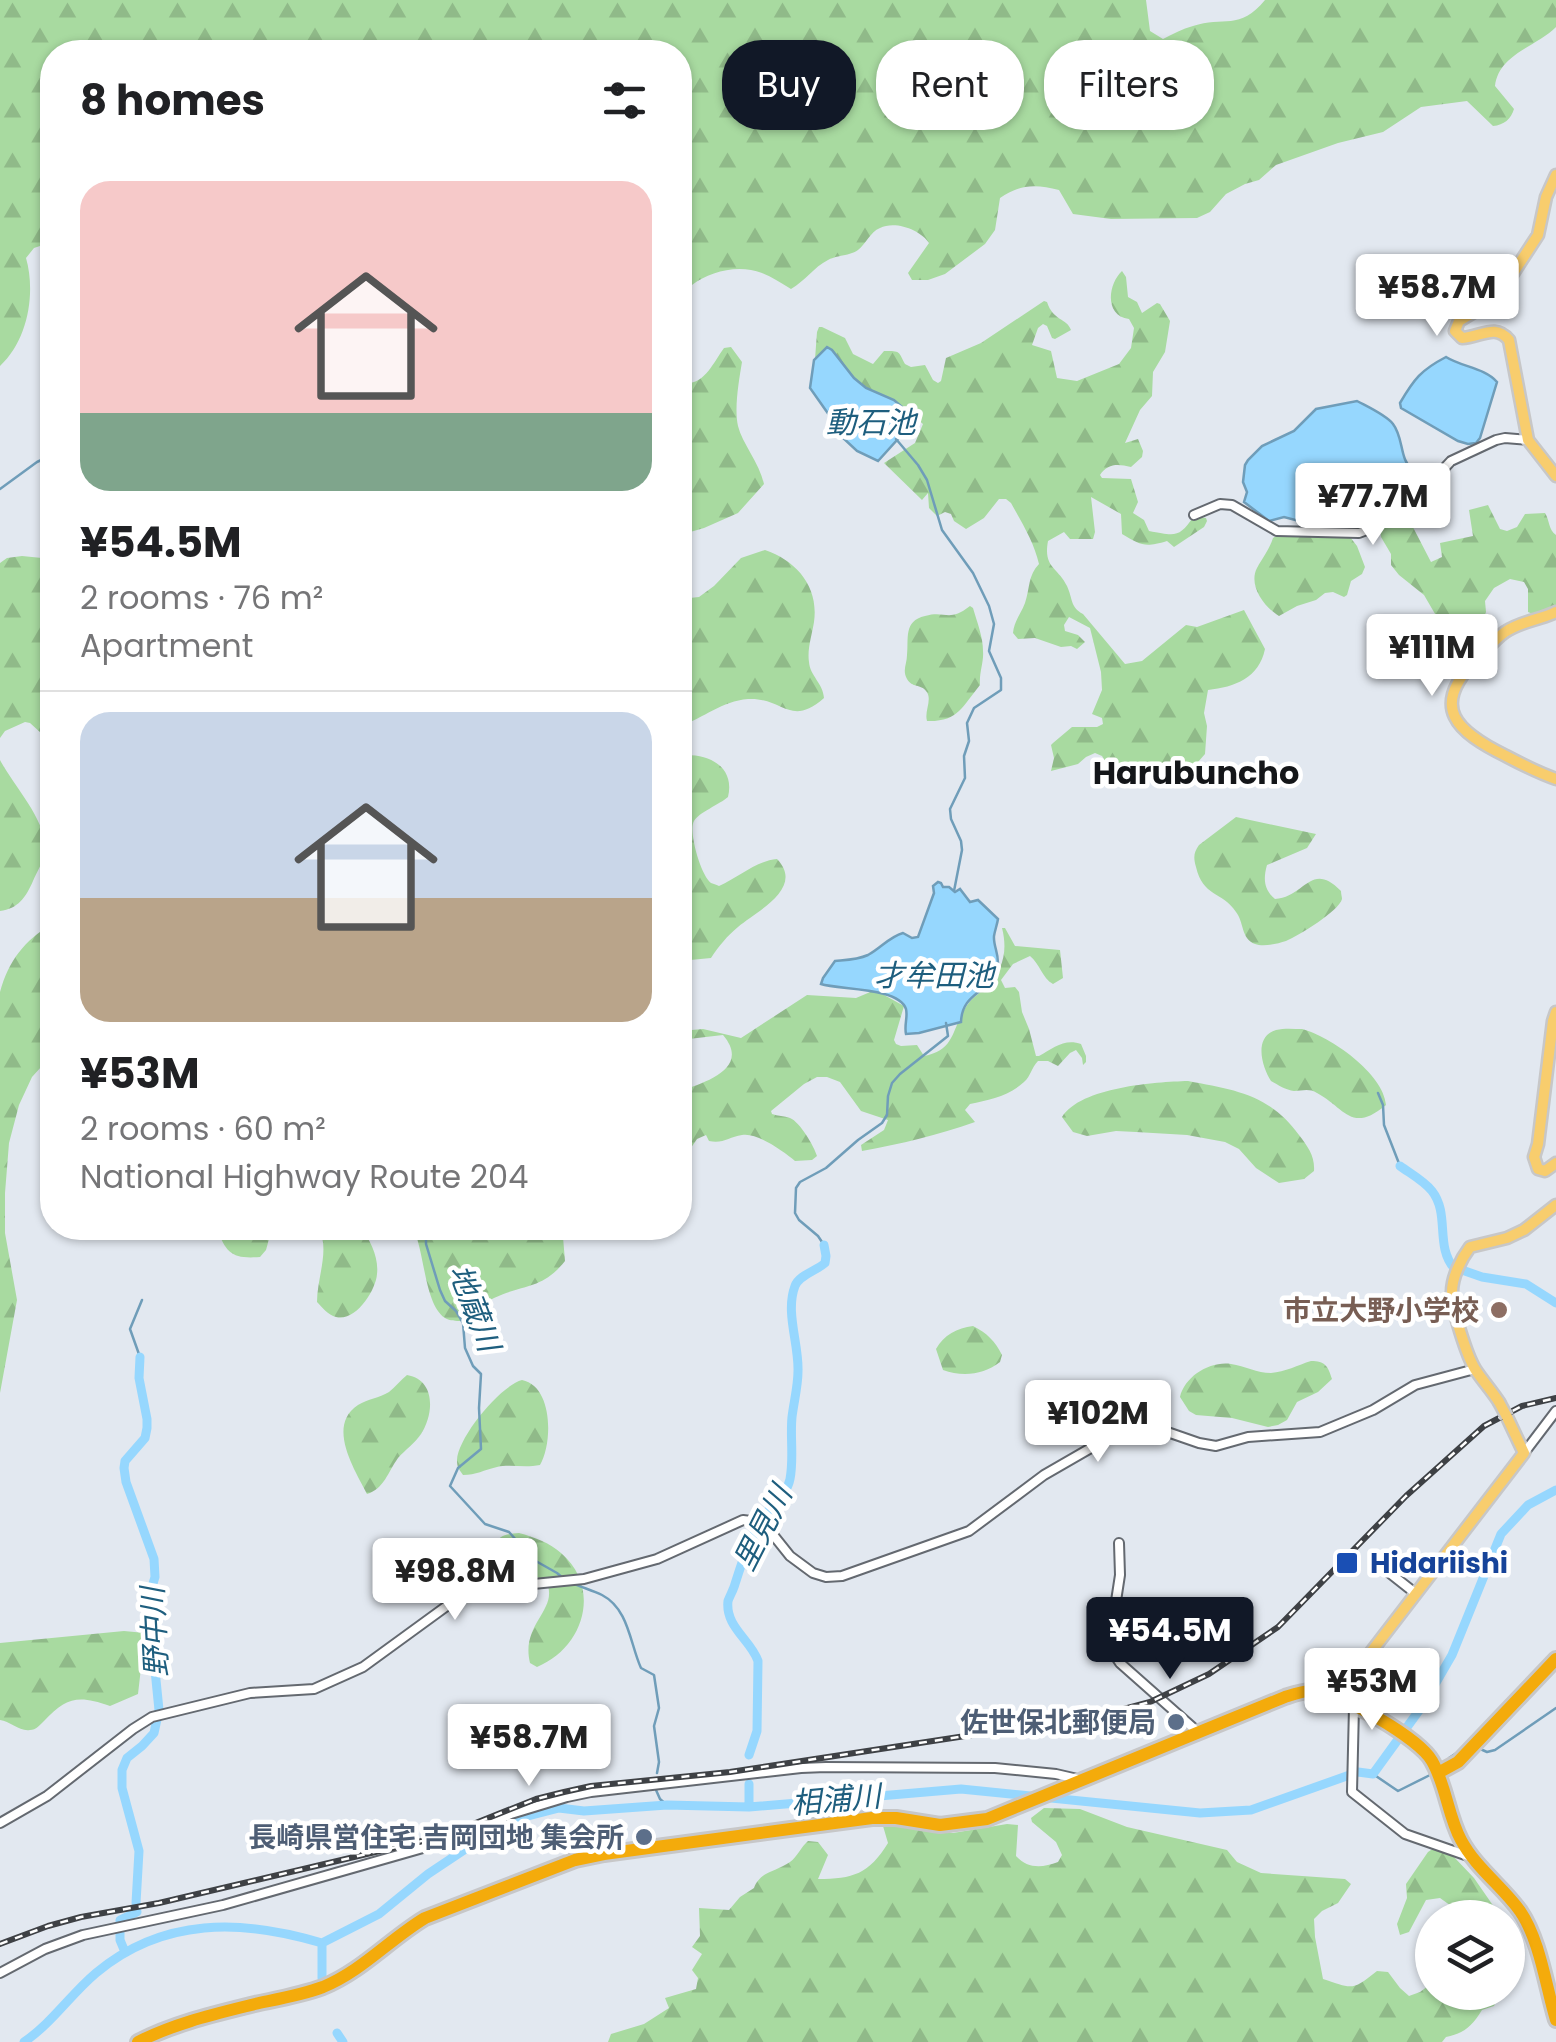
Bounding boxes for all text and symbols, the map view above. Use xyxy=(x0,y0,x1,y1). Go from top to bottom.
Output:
chip: Buy xyxy=(722,40,856,130)
chip: Rent xyxy=(876,40,1024,130)
chip: Filters xyxy=(1044,40,1214,130)
text: 8 homes xyxy=(80,71,265,130)
icon: filters xyxy=(597,73,652,128)
icon: home xyxy=(276,246,456,426)
pin: ¥58.7M xyxy=(1356,254,1518,339)
text: ¥58.7M xyxy=(1378,264,1496,309)
water label: 動石池 xyxy=(826,401,919,444)
pin: ¥77.7M xyxy=(1292,463,1454,548)
text: ¥77.7M xyxy=(1317,473,1429,518)
text: ¥54.5M xyxy=(80,513,242,572)
text: 2 rooms · 76 m² xyxy=(80,575,323,620)
pin: ¥111M xyxy=(1362,614,1502,699)
text: Apartment xyxy=(80,623,253,668)
text: ¥111M xyxy=(1389,624,1475,669)
district label: Harubuncho xyxy=(1093,750,1299,795)
icon: home xyxy=(276,777,456,957)
water label: 才牟田池 xyxy=(874,954,997,997)
text: ¥53M xyxy=(80,1044,199,1103)
text: 2 rooms · 60 m² xyxy=(80,1106,326,1151)
text: National Highway Route 204 xyxy=(80,1154,528,1199)
water label: 地蔵川 xyxy=(438,1258,512,1360)
place label: 市立大野小学校 xyxy=(1283,1291,1479,1330)
marker: 市立大野小学校 xyxy=(1488,1299,1510,1321)
pin: ¥102M xyxy=(1028,1380,1168,1465)
text: ¥102M xyxy=(1047,1390,1149,1435)
water label: 里見川 xyxy=(723,1475,804,1578)
pin: ¥98.8M xyxy=(374,1538,536,1623)
place label: Hidariishi xyxy=(1370,1544,1508,1583)
text: ¥98.8M xyxy=(394,1548,516,1593)
marker: Hidariishi xyxy=(1334,1550,1360,1576)
water label: 野中川 xyxy=(131,1583,178,1678)
pin: ¥54.5M xyxy=(1089,1597,1251,1682)
text: ¥54.5M xyxy=(1108,1607,1232,1652)
pin: ¥53M xyxy=(1313,1648,1431,1733)
text: ¥53M xyxy=(1326,1658,1418,1703)
place label: 佐世保北郵便局 xyxy=(960,1703,1156,1742)
pin: ¥58.7M xyxy=(448,1704,610,1789)
marker: 佐世保北郵便局 xyxy=(1165,1711,1187,1733)
text: ¥58.7M xyxy=(470,1714,588,1759)
water label: 相浦川 xyxy=(789,1774,886,1825)
place label: 長崎県営住宅 吉岡団地 集会所 xyxy=(248,1818,624,1857)
marker: 長崎県営住宅 吉岡団地 集会所 xyxy=(633,1826,655,1848)
map controls xyxy=(1415,1900,1525,2010)
button: layers xyxy=(1415,1900,1525,2010)

